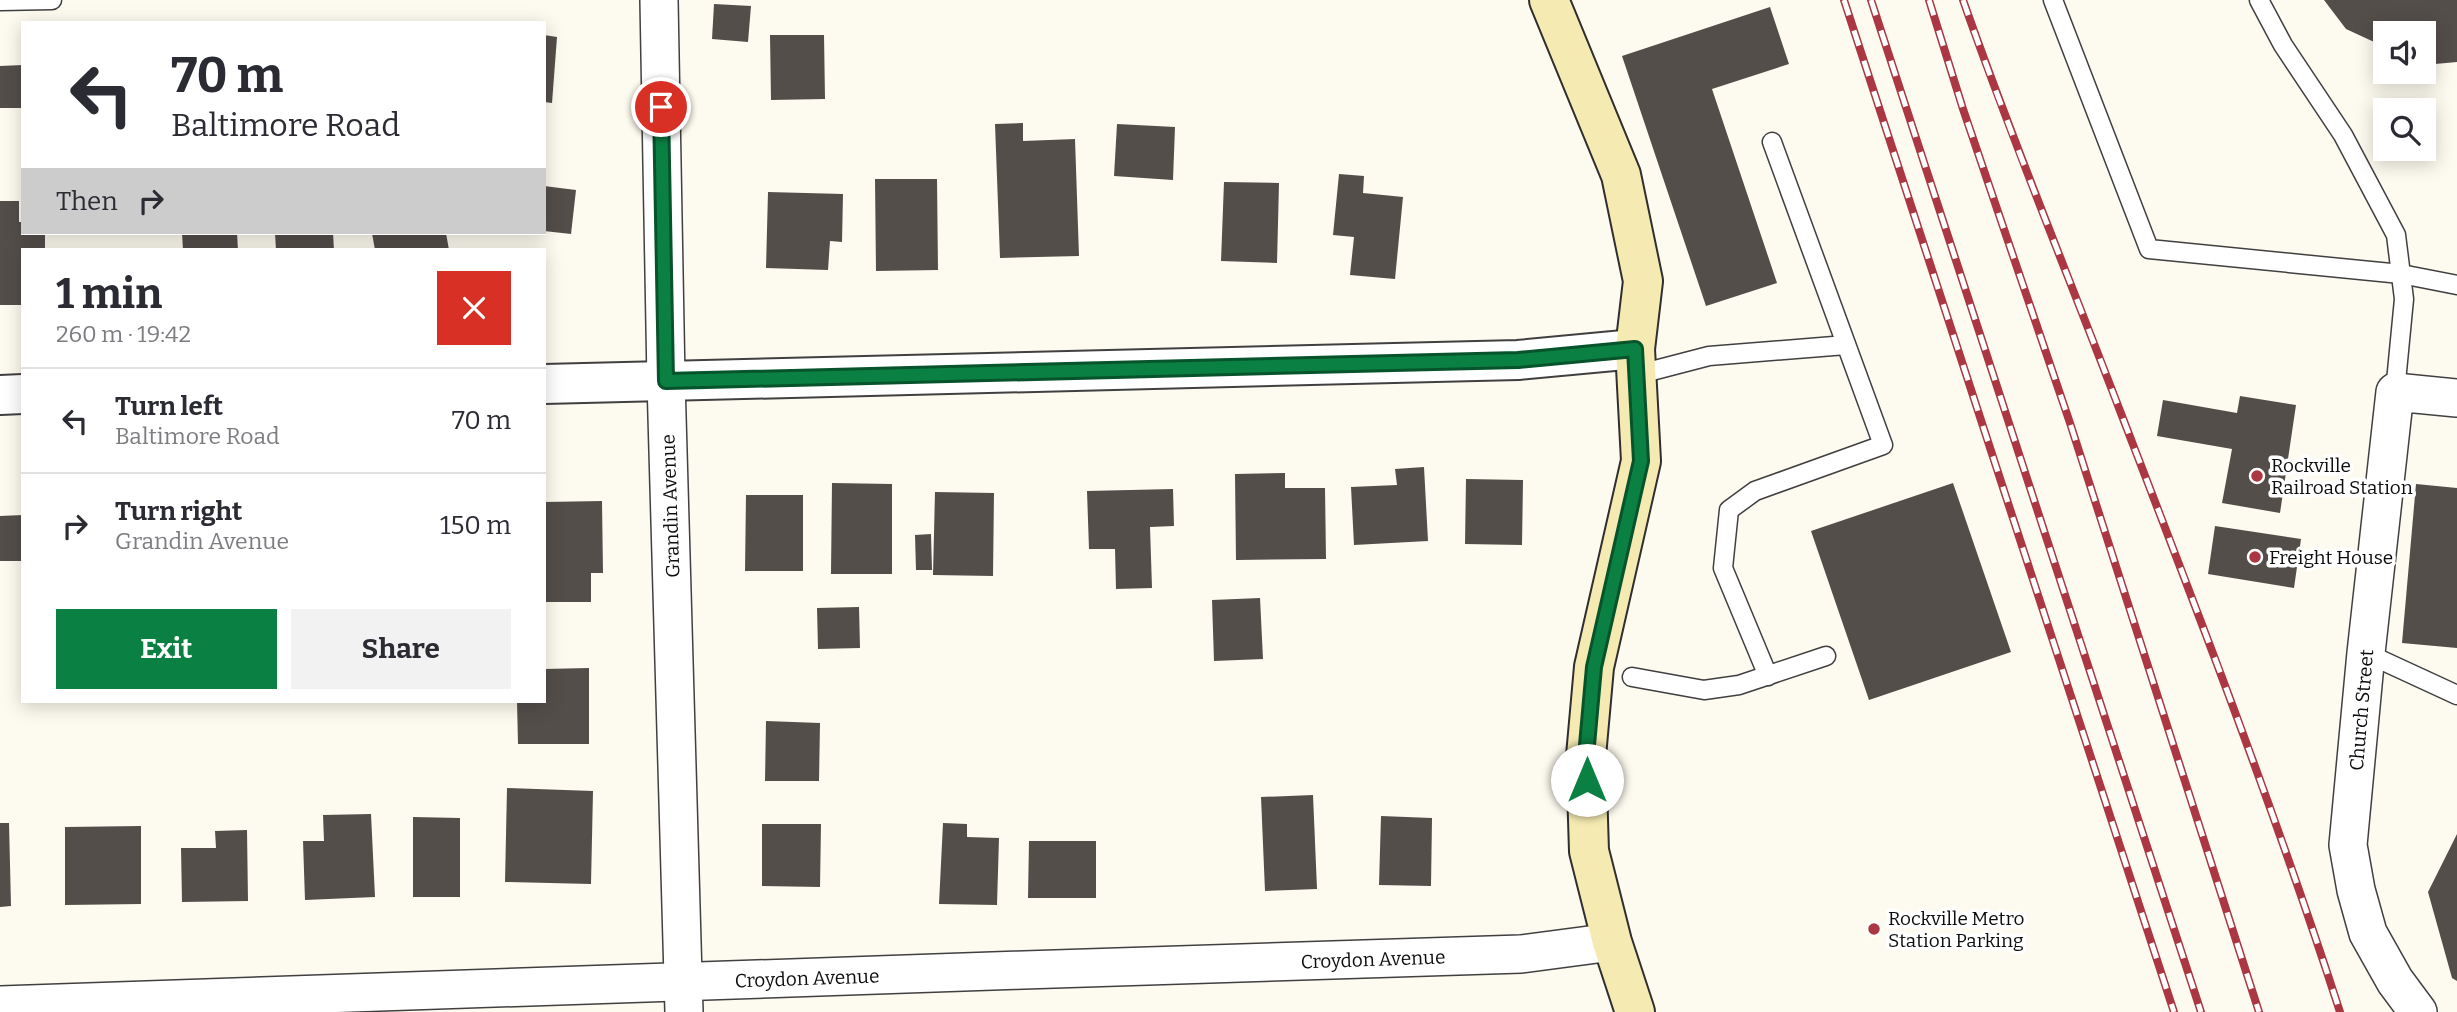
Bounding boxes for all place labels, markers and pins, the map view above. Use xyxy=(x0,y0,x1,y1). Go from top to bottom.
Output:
pin xyxy=(631,77,691,137)
place label: Rockville Railroad Station xyxy=(2271,454,2413,499)
marker: Rockville Railroad Station xyxy=(2249,468,2265,484)
place label: Freight House xyxy=(2269,546,2393,569)
marker: Freight House xyxy=(2247,549,2263,565)
place label: Rockville Metro Station Parking xyxy=(1888,907,2024,952)
marker: Rockville Metro Station Parking xyxy=(1866,921,1882,937)

